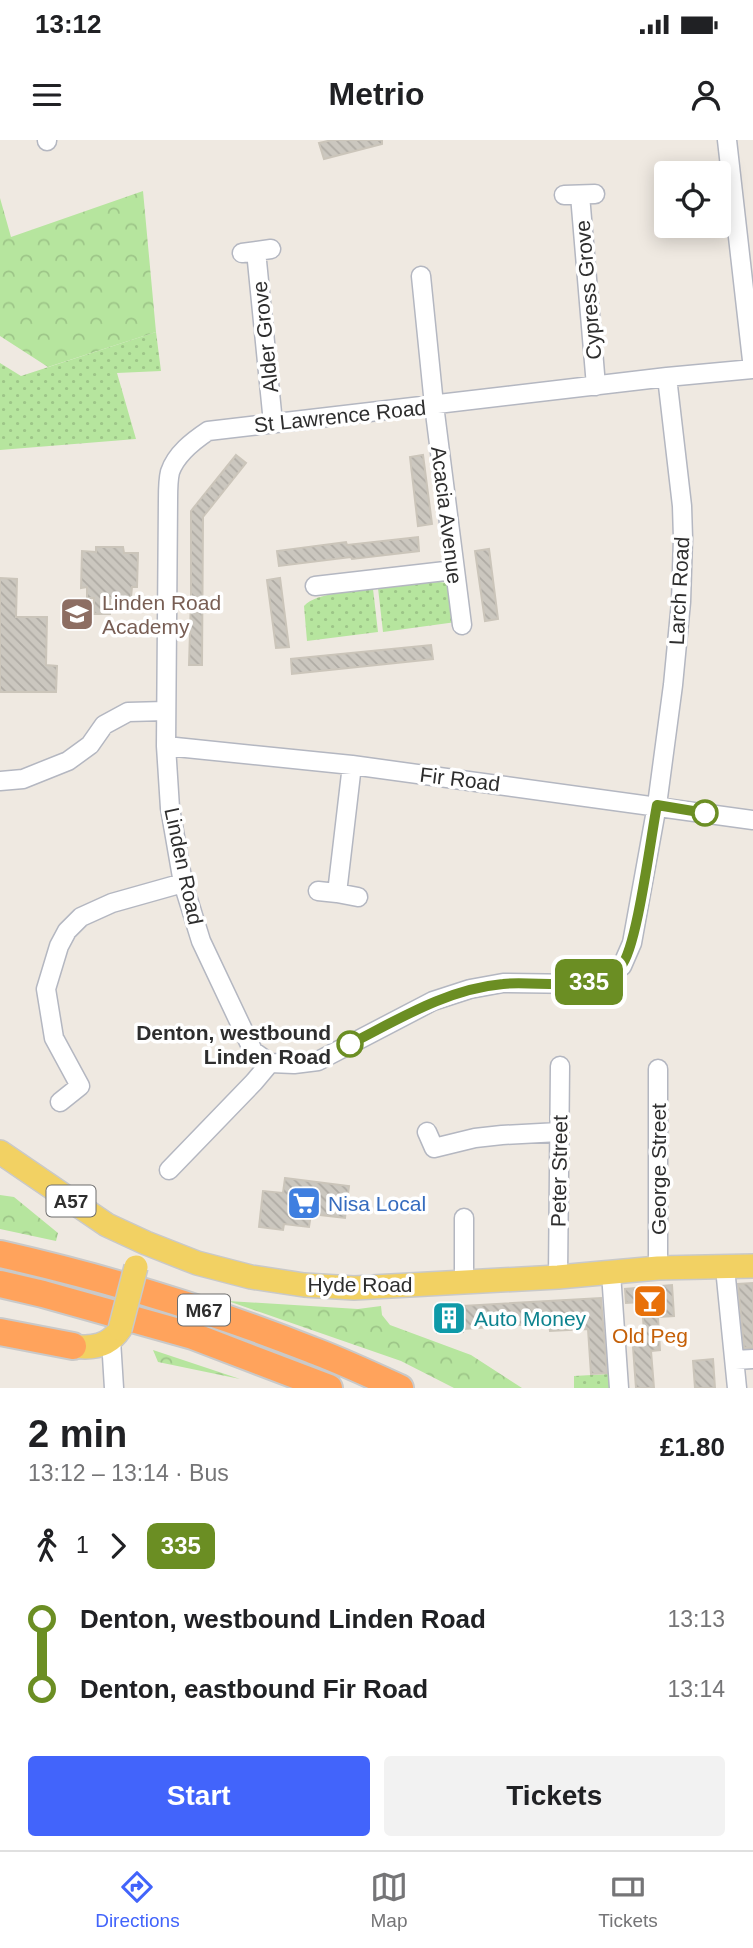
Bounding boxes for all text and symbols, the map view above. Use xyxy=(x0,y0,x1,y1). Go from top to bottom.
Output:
text: 13:12 xyxy=(35,9,102,39)
icon: menu xyxy=(28,76,66,114)
text: Metrio xyxy=(329,76,425,112)
icon: person xyxy=(687,76,725,114)
map controls xyxy=(654,161,731,238)
button: locate xyxy=(654,161,731,238)
street label: Cypress Grove xyxy=(570,219,606,361)
street label: Alder Grove xyxy=(248,280,282,394)
street label: St Lawrence Road xyxy=(253,396,427,436)
street label: Acacia Avenue xyxy=(427,445,467,585)
street label: Larch Road xyxy=(665,536,693,646)
place label: Linden Road Academy xyxy=(102,591,221,638)
school or university icon: Linden Road Academy xyxy=(58,595,96,633)
street label: Fir Road xyxy=(419,763,501,795)
unlabelled marker xyxy=(692,800,718,826)
street label: Linden Road xyxy=(160,805,208,927)
line badge: 335 xyxy=(549,959,629,1005)
text: 335 xyxy=(569,968,609,995)
place label: Denton, westbound Linden Road xyxy=(136,1021,331,1068)
marker: Denton, westbound Linden Road xyxy=(337,1031,363,1057)
street label: George Street xyxy=(647,1103,670,1235)
street label: Peter Street xyxy=(547,1115,571,1227)
supermarket icon: Nisa Local xyxy=(285,1184,323,1222)
road number: A57 xyxy=(46,1186,96,1217)
place label: Nisa Local xyxy=(328,1192,426,1215)
street label: Hyde Road xyxy=(307,1273,413,1296)
bar icon: Old Peg xyxy=(631,1282,669,1320)
road number: M67 xyxy=(178,1294,230,1326)
building icon: Auto Money xyxy=(430,1299,468,1337)
place label: Auto Money xyxy=(474,1307,587,1330)
place label: Old Peg xyxy=(612,1324,688,1347)
text: 2 min xyxy=(28,1413,127,1455)
text: £1.80 xyxy=(660,1432,725,1462)
text: 13:12 – 13:14 · Bus xyxy=(28,1460,229,1486)
icon: walk xyxy=(28,1527,66,1565)
icon: forward xyxy=(99,1527,137,1565)
text: 1 xyxy=(76,1532,89,1558)
text: 335 xyxy=(161,1532,201,1559)
text: Denton, westbound Linden Road xyxy=(80,1604,486,1634)
text: 13:13 xyxy=(667,1606,725,1632)
text: Denton, eastbound Fir Road xyxy=(80,1674,428,1704)
text: 13:14 xyxy=(667,1676,725,1702)
button: Start xyxy=(28,1756,370,1836)
button: Tickets xyxy=(384,1756,725,1836)
tab: Directions xyxy=(95,1868,180,1932)
tab: Map xyxy=(370,1868,408,1932)
tab: Tickets xyxy=(598,1868,658,1932)

